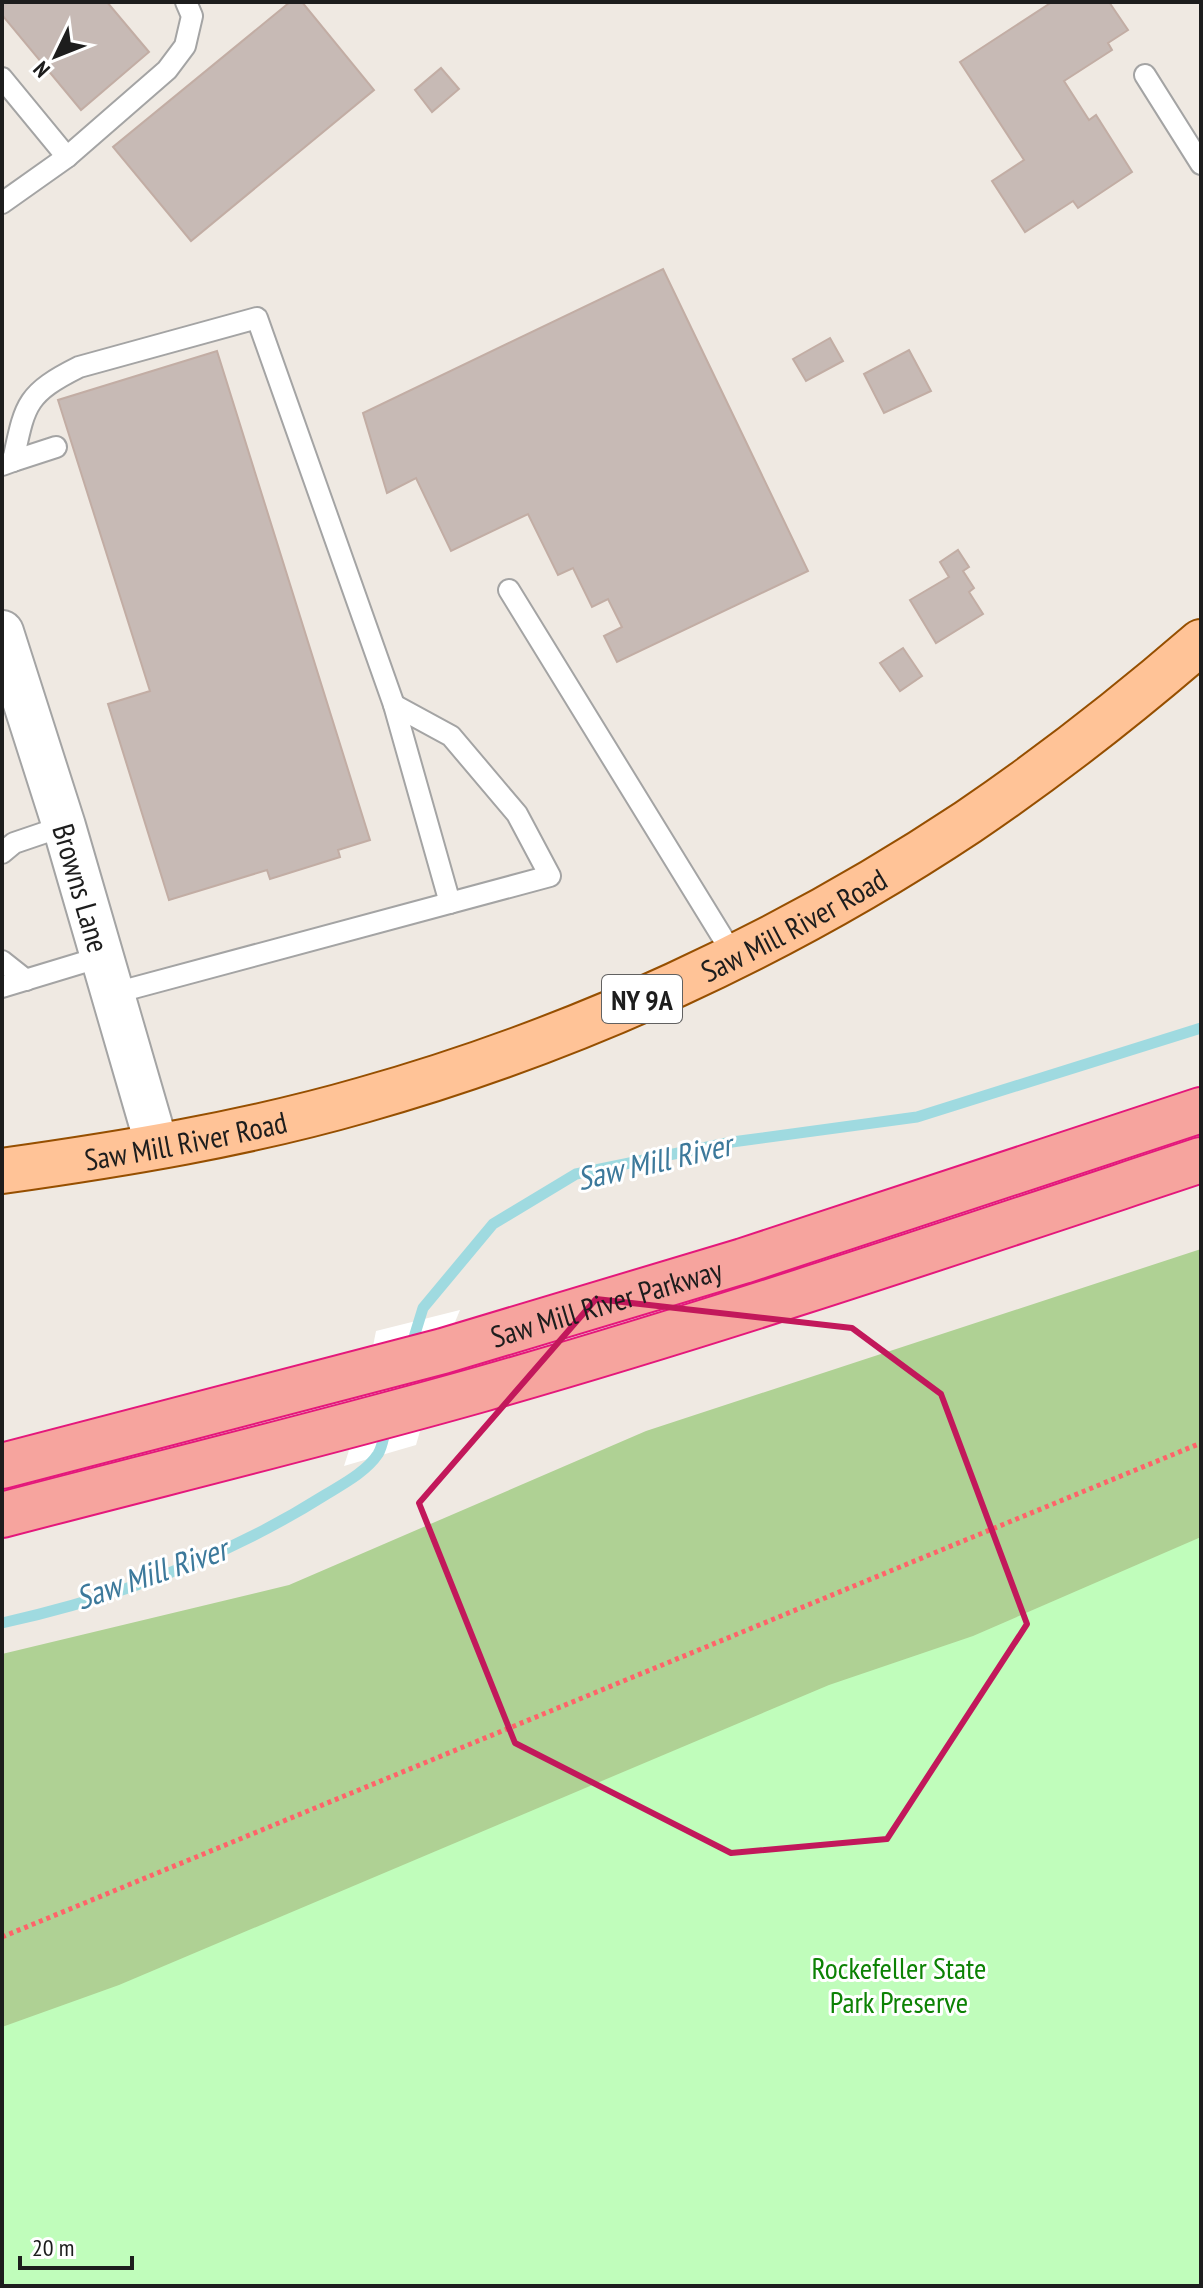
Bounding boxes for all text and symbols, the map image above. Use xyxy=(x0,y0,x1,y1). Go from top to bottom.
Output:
north arrow xyxy=(16,16,96,96)
text: N xyxy=(27,56,56,84)
street label: Browns Lane xyxy=(45,819,119,957)
street label: Saw Mill River Road xyxy=(694,859,893,990)
road number: NY 9A xyxy=(602,975,682,1023)
street label: Saw Mill River Road xyxy=(81,1101,290,1178)
water label: Saw Mill River xyxy=(573,1122,739,1199)
street label: Saw Mill River Parkway xyxy=(486,1249,727,1355)
water label: Saw Mill River xyxy=(70,1526,236,1618)
park label: Rockefeller State Park Preserve xyxy=(812,1948,986,2021)
scale bar xyxy=(20,2220,132,2270)
text: 20 m xyxy=(32,2232,74,2263)

